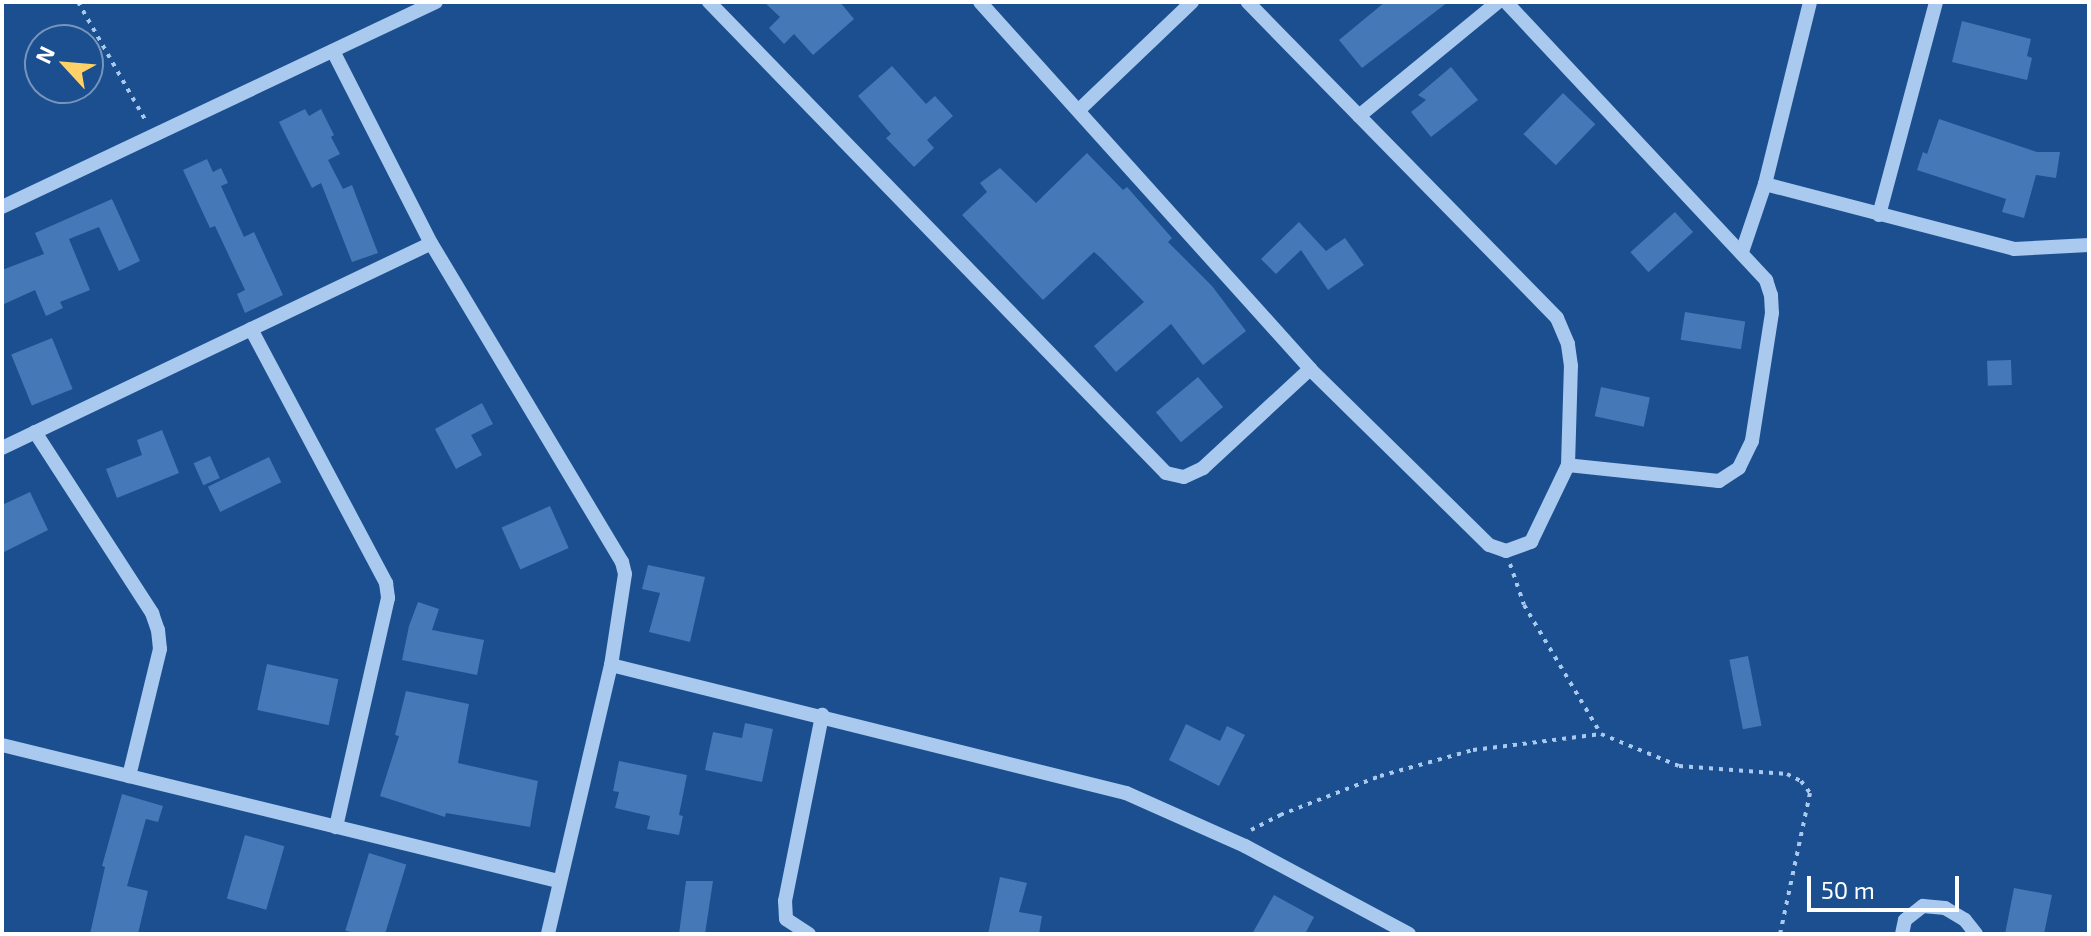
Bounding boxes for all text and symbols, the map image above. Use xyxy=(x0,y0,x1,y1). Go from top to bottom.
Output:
north arrow xyxy=(24,24,104,104)
text: N xyxy=(29,42,59,67)
scale bar xyxy=(1811,860,1963,910)
text: 50 m xyxy=(1821,875,1875,904)

